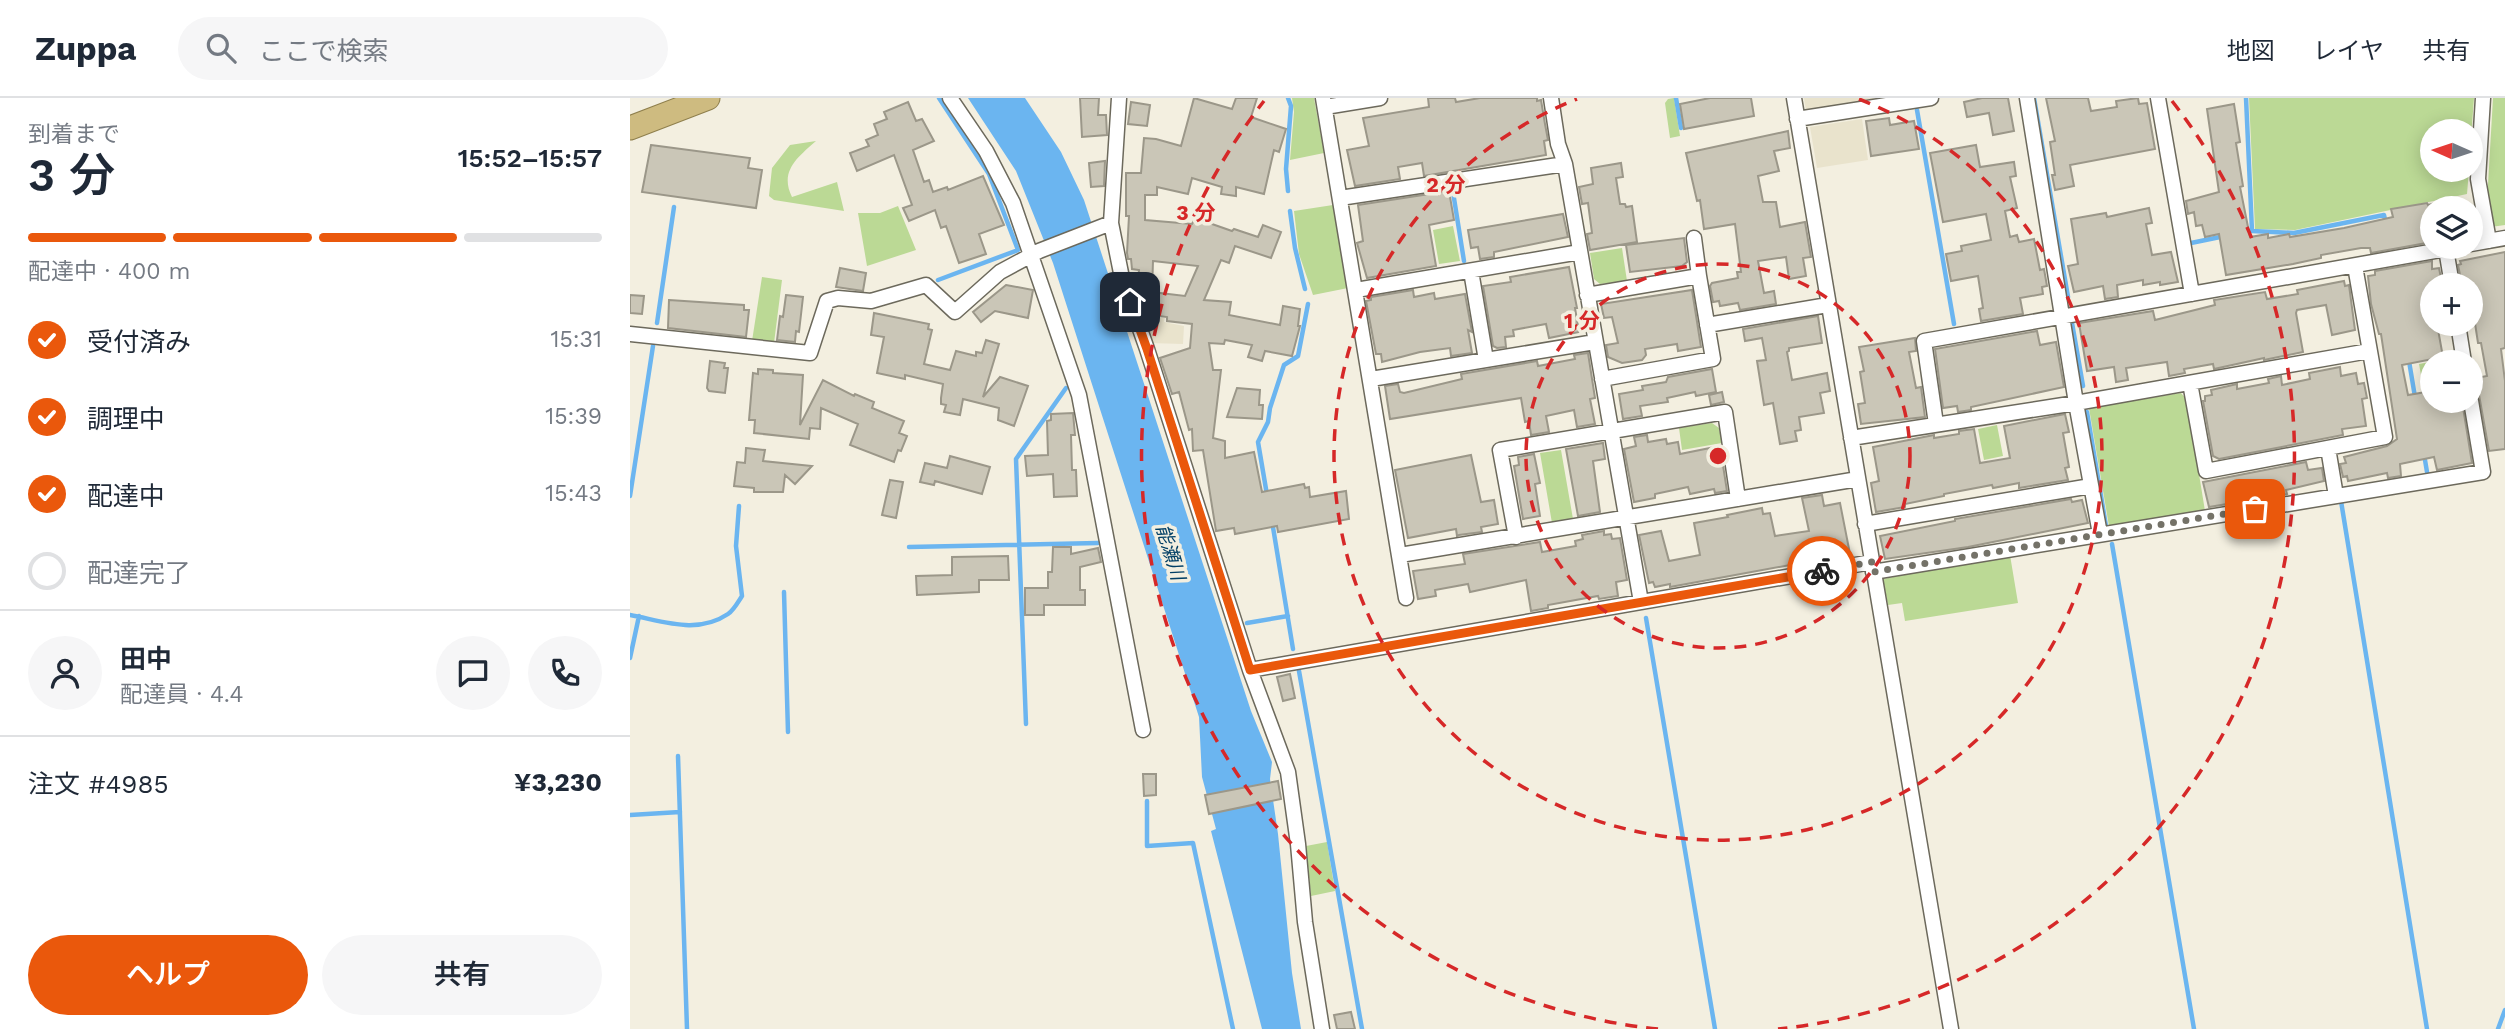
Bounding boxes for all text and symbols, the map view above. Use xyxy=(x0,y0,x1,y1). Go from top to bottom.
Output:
search box xyxy=(178,17,668,80)
text: Zuppa xyxy=(35,29,136,68)
icon: search xyxy=(202,29,240,67)
text: ここで検索 xyxy=(258,36,388,66)
text: 地図 xyxy=(2227,37,2275,65)
text: レイヤ xyxy=(2313,37,2384,65)
text: 共有 xyxy=(2422,37,2470,65)
north arrow xyxy=(2420,119,2483,182)
map controls xyxy=(2420,119,2483,413)
text: 到着まで xyxy=(28,121,120,148)
text: 15:52–15:57 xyxy=(458,143,602,173)
text: 3 分 xyxy=(28,148,115,202)
text: 2 分 xyxy=(1426,172,1466,197)
button: layers xyxy=(2420,196,2483,259)
text: 3 分 xyxy=(1176,200,1216,225)
text: 配達中 · 400 m xyxy=(28,258,190,285)
pin xyxy=(1100,272,1160,332)
button: + xyxy=(2420,273,2483,336)
icon: home xyxy=(1111,283,1149,321)
text: 1 分 xyxy=(1564,308,1600,333)
icon: check xyxy=(28,321,66,359)
text: 15:31 xyxy=(550,326,602,353)
text: 受付済み xyxy=(87,327,191,357)
button: − xyxy=(2420,350,2483,413)
icon: check xyxy=(28,398,66,436)
text: 15:39 xyxy=(545,403,602,430)
text: 調理中 xyxy=(87,404,165,434)
centre of rings xyxy=(1706,444,1730,468)
icon: check xyxy=(28,475,66,513)
pin xyxy=(2225,479,2285,539)
text: 15:43 xyxy=(545,480,602,507)
text: 配達中 xyxy=(87,481,165,511)
icon: bag xyxy=(2236,490,2274,528)
water label: 能瀬川 xyxy=(1151,522,1190,585)
courier xyxy=(1787,536,1857,606)
icon: bike xyxy=(1803,552,1841,590)
text: 配達完了 xyxy=(87,558,191,588)
button: person xyxy=(28,636,102,710)
button: chat xyxy=(436,636,510,710)
button: phone xyxy=(528,636,602,710)
text: 田中 xyxy=(120,644,172,674)
text: 配達員 · 4.4 xyxy=(120,681,244,708)
text: ¥3,230 xyxy=(514,767,602,797)
text: 注文 #4985 xyxy=(28,769,169,799)
button: ヘルプ xyxy=(28,935,308,1015)
button: 共有 xyxy=(322,935,602,1015)

